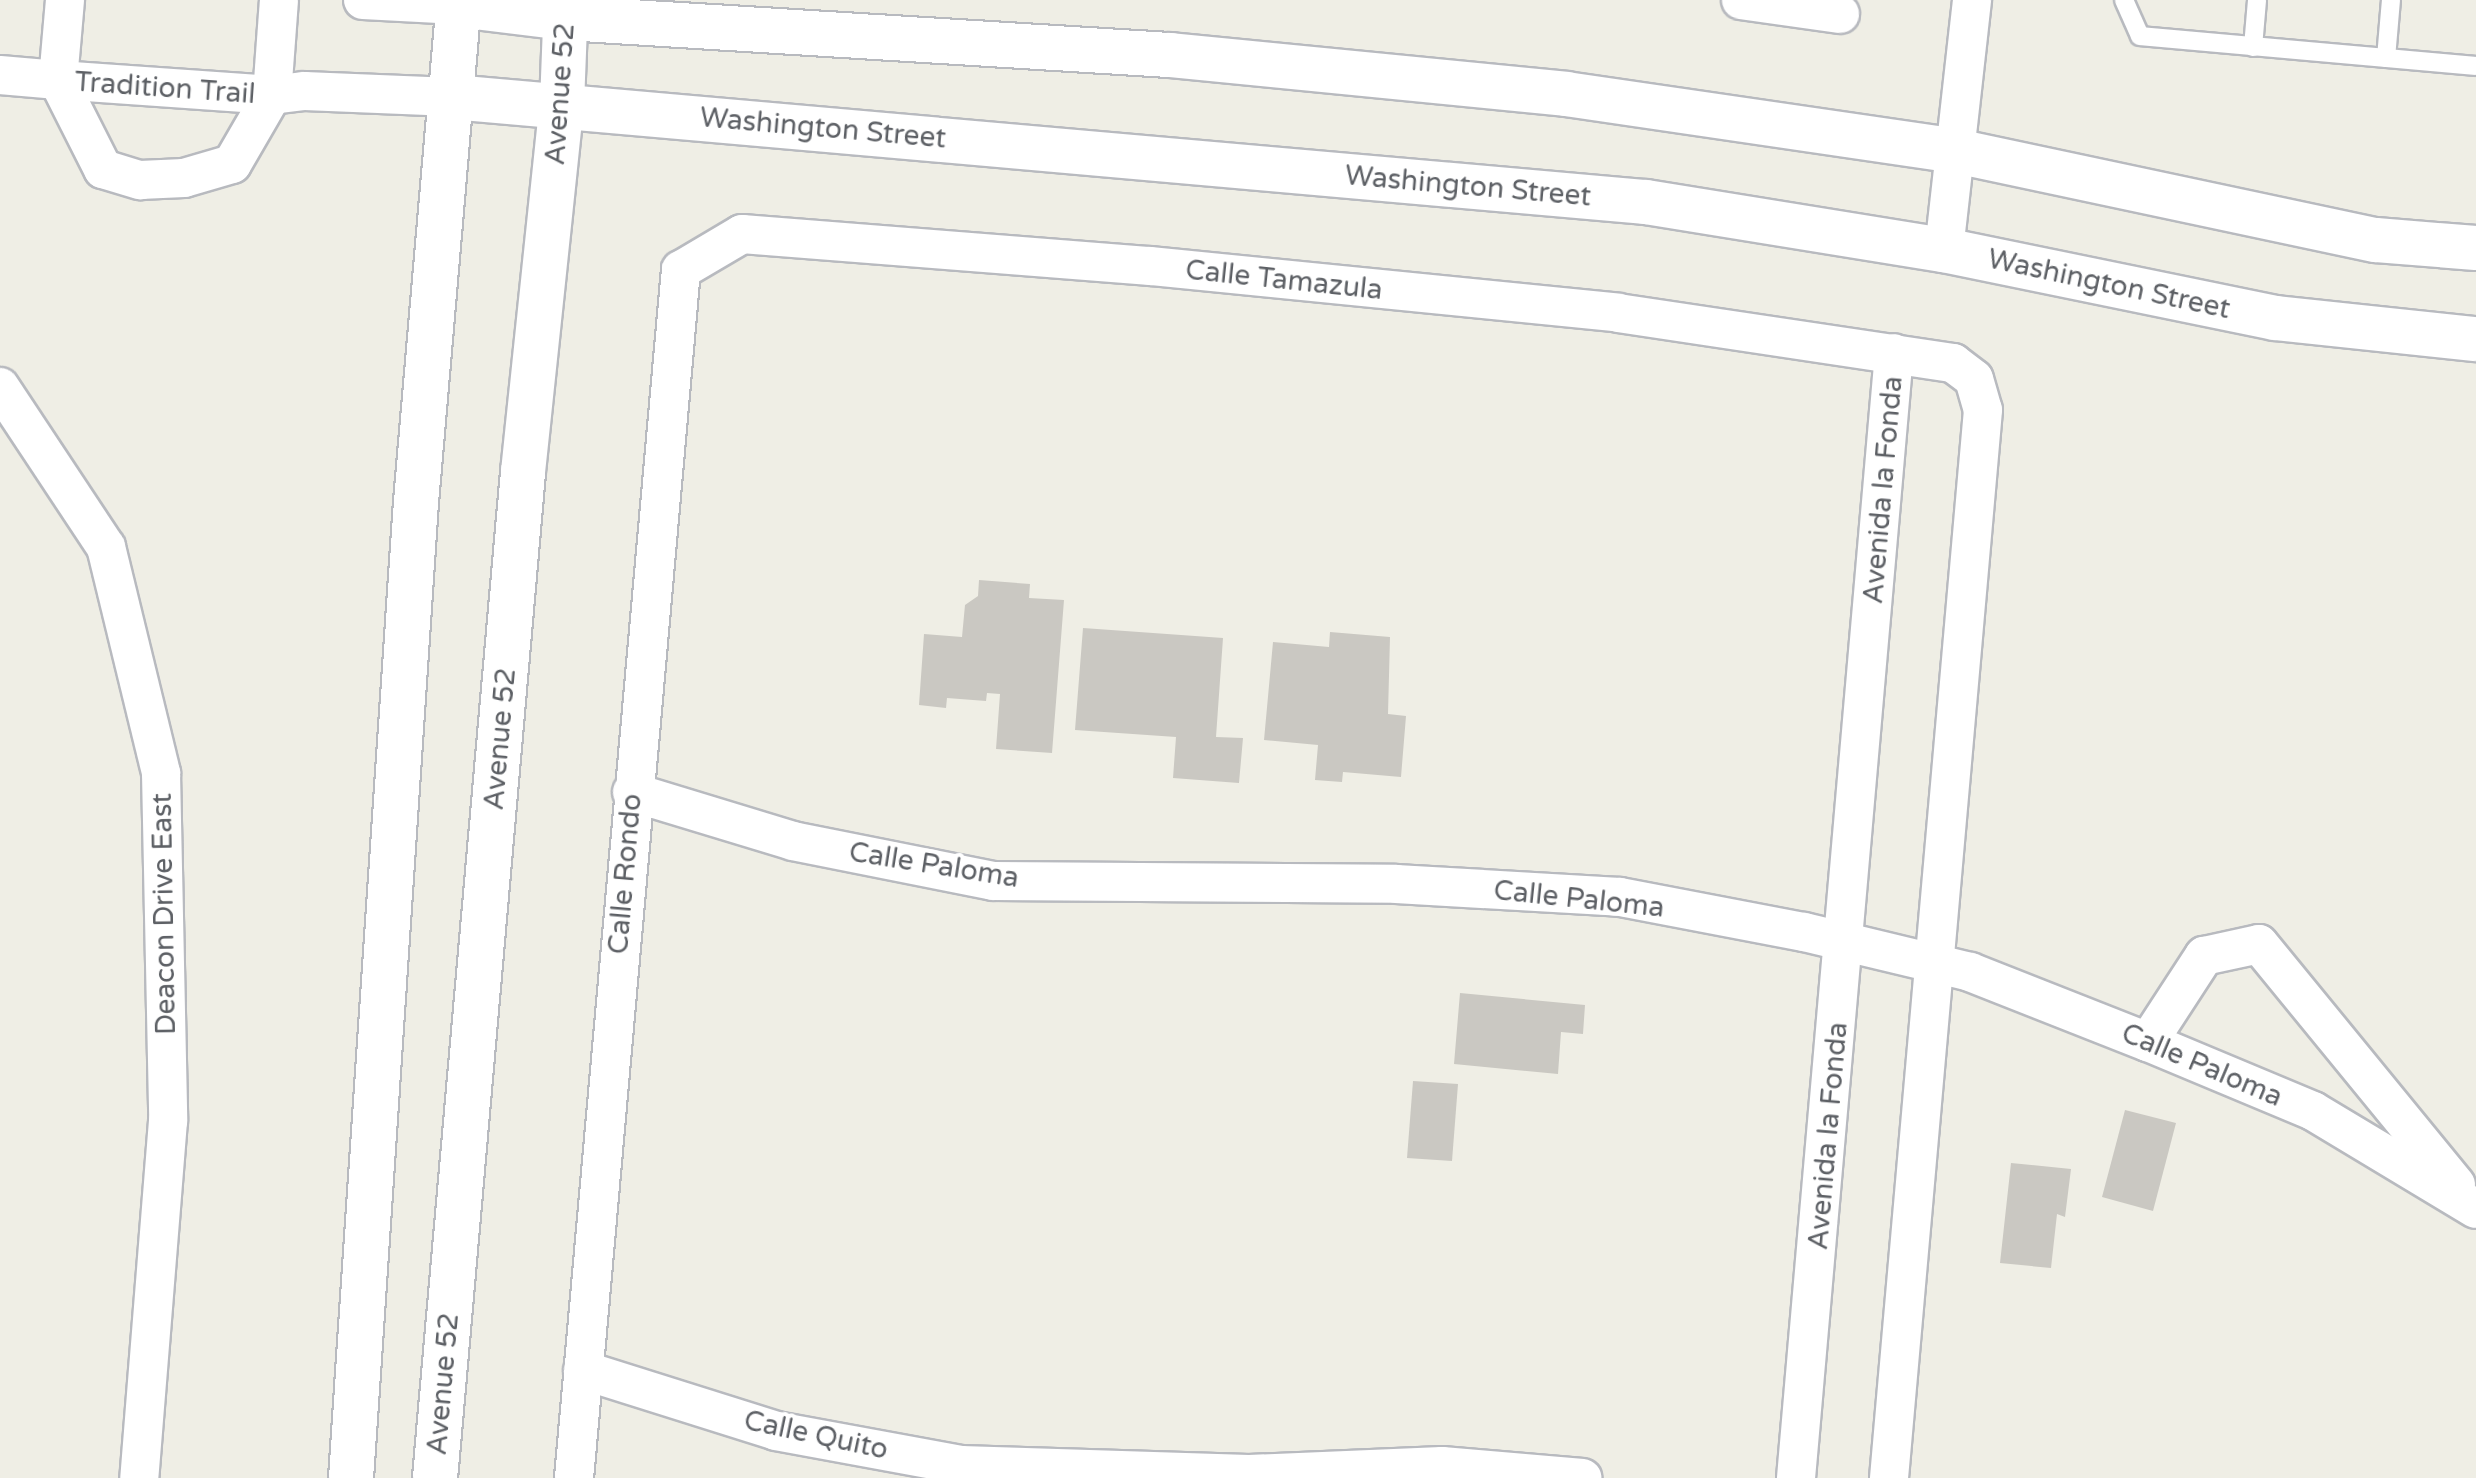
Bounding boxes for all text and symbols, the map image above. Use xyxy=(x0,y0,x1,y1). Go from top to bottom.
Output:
street label: Avenue 52 xyxy=(538,22,582,166)
street label: Tradition Trail xyxy=(73,65,257,111)
street label: Washington Street xyxy=(699,101,947,155)
street label: Washington Street xyxy=(1344,159,1592,213)
street label: Washington Street xyxy=(1985,242,2233,326)
street label: Calle Tamazula xyxy=(1184,253,1384,307)
street label: Avenida la Fonda xyxy=(1856,375,1910,605)
street label: Avenue 52 xyxy=(477,666,523,812)
street label: Calle Rondo xyxy=(601,792,649,956)
street label: Deacon Drive East xyxy=(145,793,183,1035)
street label: Calle Paloma xyxy=(847,835,1021,895)
street label: Calle Paloma xyxy=(1492,873,1666,925)
street label: Calle Paloma xyxy=(2116,1016,2288,1114)
street label: Avenida la Fonda xyxy=(1801,1021,1855,1251)
street label: Avenue 52 xyxy=(420,1311,466,1457)
street label: Calle Quito xyxy=(741,1403,891,1467)

